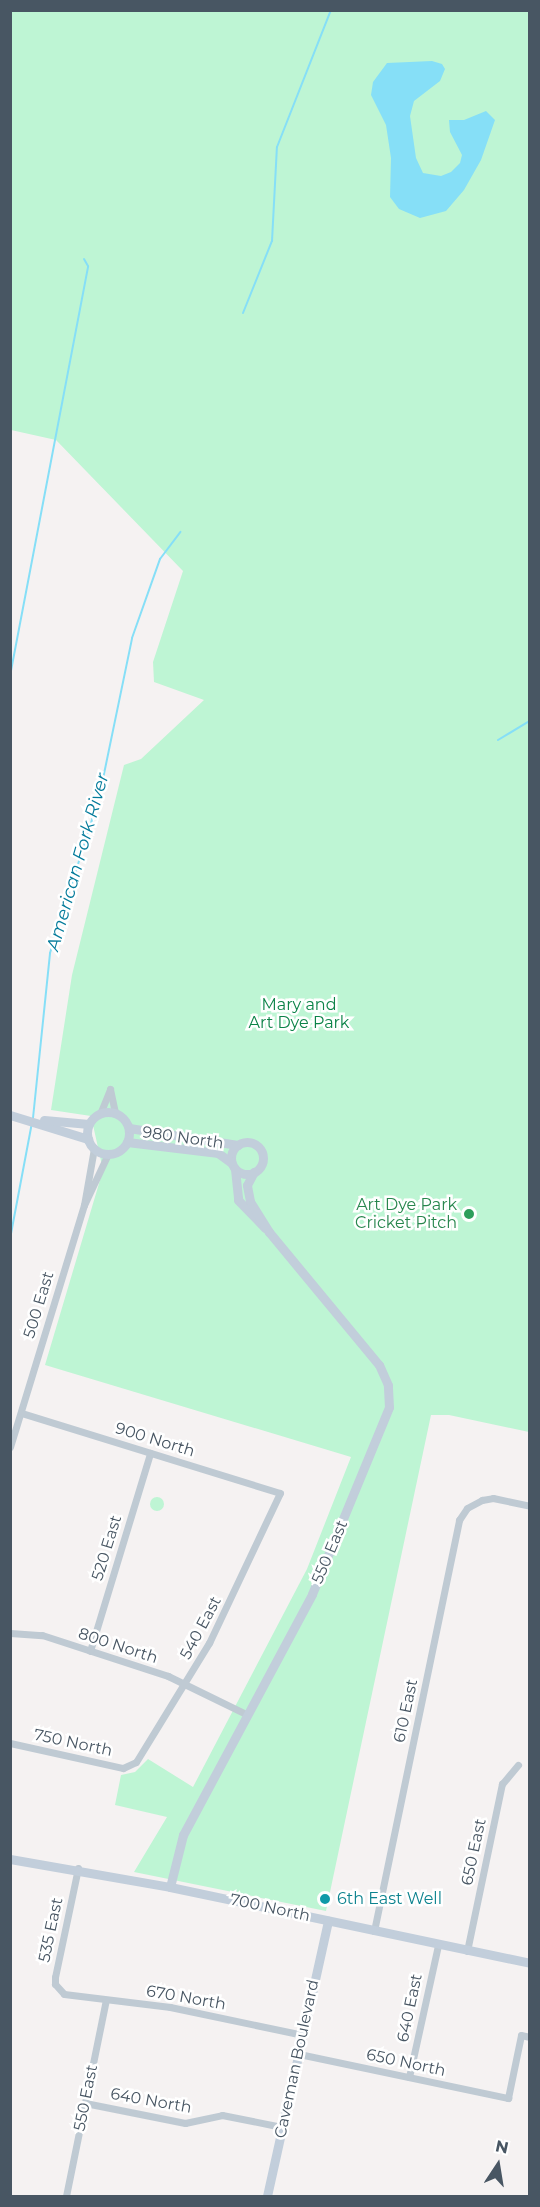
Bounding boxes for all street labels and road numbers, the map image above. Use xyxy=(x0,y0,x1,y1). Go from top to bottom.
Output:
street label: 980 North xyxy=(141,1123,225,1153)
street label: 500 East xyxy=(20,1269,58,1341)
street label: 900 North xyxy=(113,1419,197,1461)
street label: 520 East xyxy=(88,1513,126,1583)
street label: 550 East xyxy=(308,1517,352,1587)
street label: 540 East xyxy=(176,1593,226,1663)
street label: 800 North xyxy=(76,1624,160,1668)
street label: 610 East xyxy=(390,1677,422,1745)
street label: 750 North xyxy=(32,1725,114,1761)
street label: 650 East xyxy=(458,1817,490,1887)
street label: 700 North xyxy=(228,1890,312,1926)
street label: 535 East xyxy=(35,1896,67,1964)
street label: 640 East xyxy=(393,1972,427,2044)
street label: Caveman Boulevard xyxy=(271,1978,323,2140)
street label: 670 North xyxy=(145,1982,227,2014)
street label: 650 North xyxy=(365,2045,447,2081)
street label: 550 East xyxy=(70,2063,102,2133)
street label: 640 North xyxy=(109,2084,193,2118)

